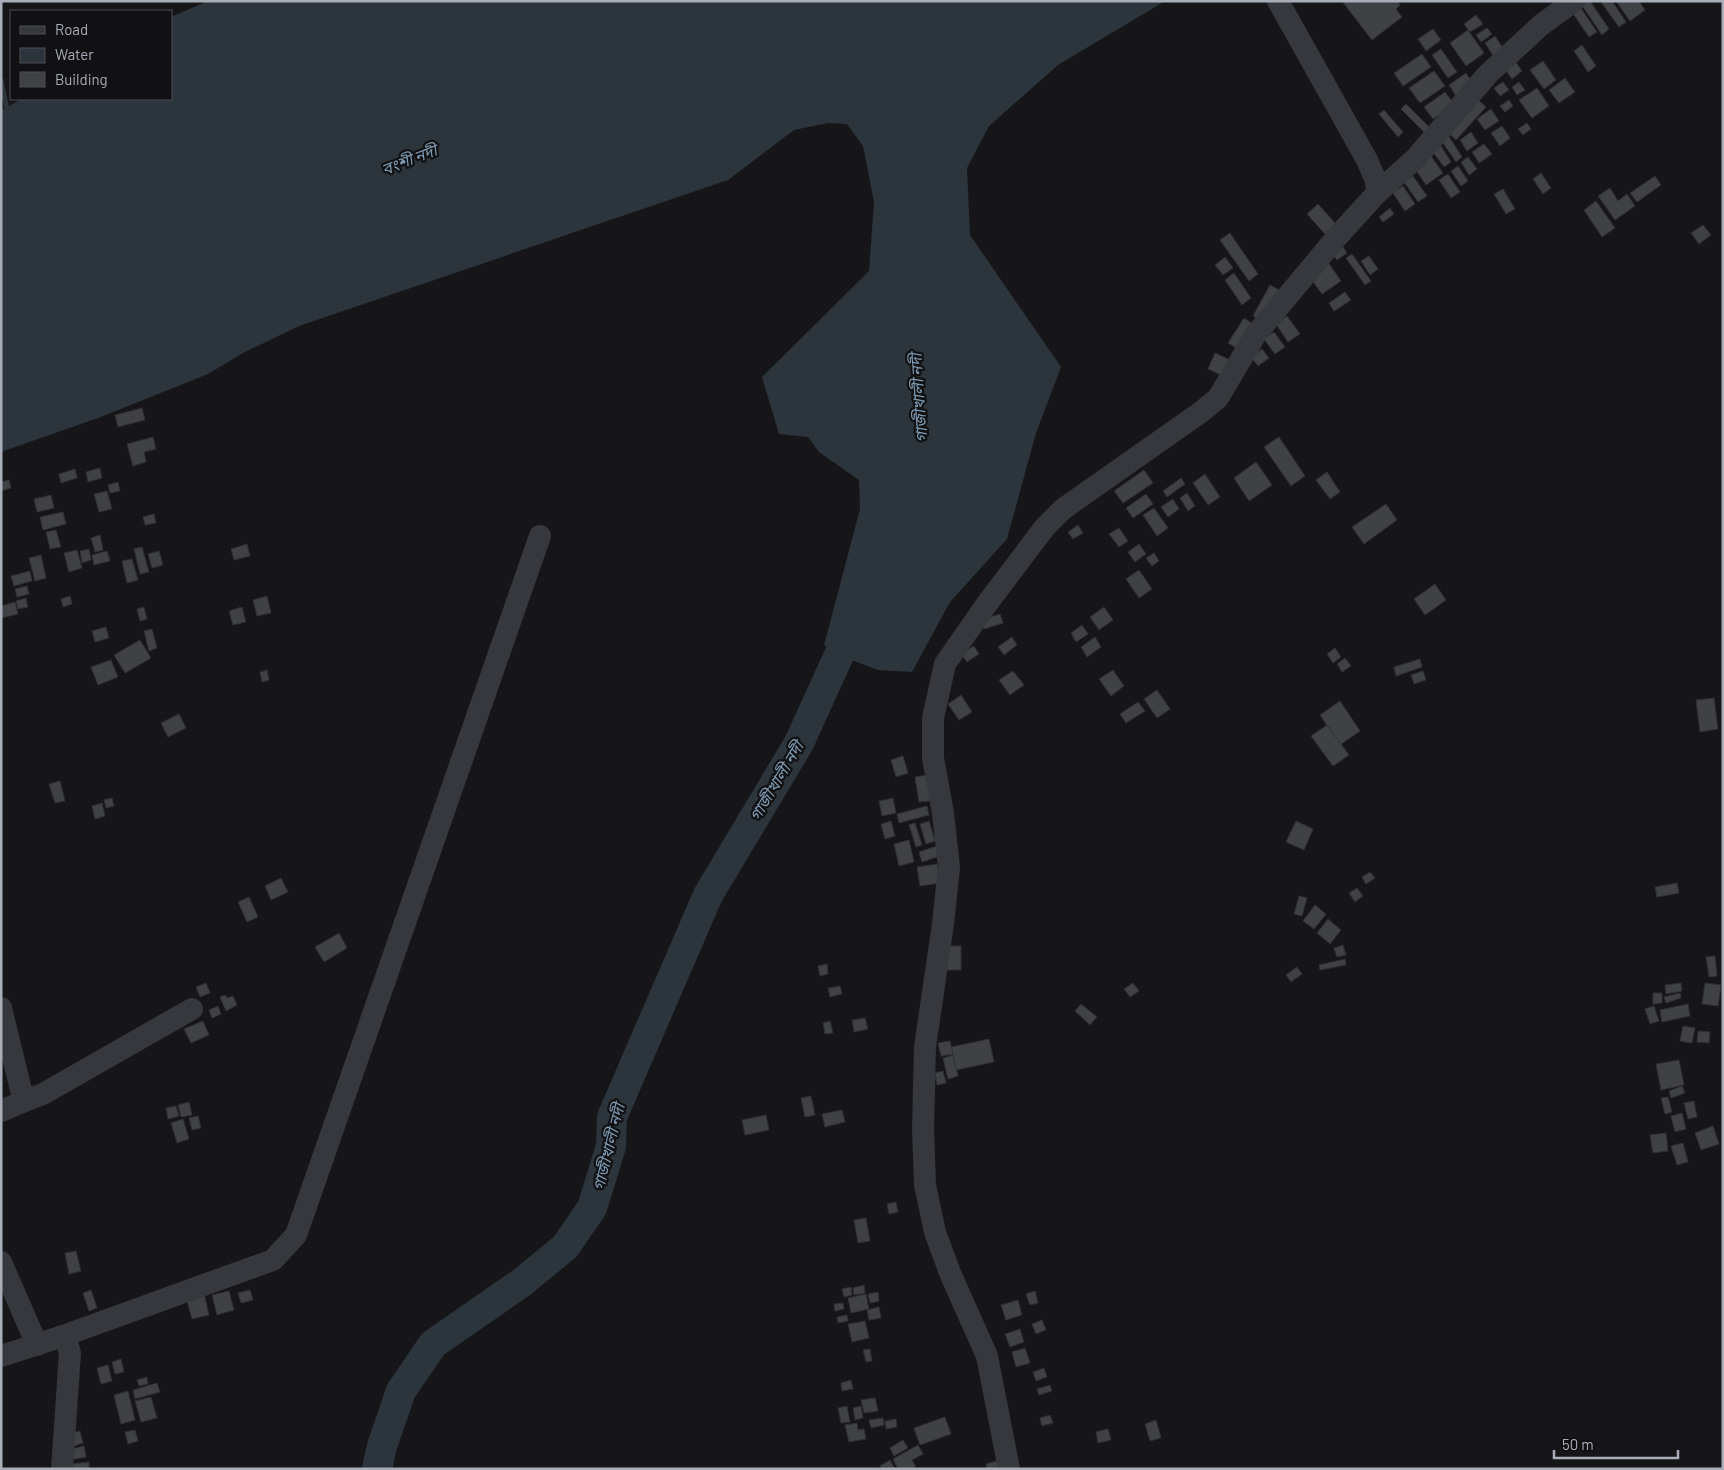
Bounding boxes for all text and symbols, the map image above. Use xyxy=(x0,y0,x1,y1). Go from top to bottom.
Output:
legend xyxy=(10,10,172,100)
text: Road xyxy=(55,20,88,38)
text: Water xyxy=(55,45,94,63)
text: Building xyxy=(55,70,108,88)
water label: বংশী নদী xyxy=(379,139,442,178)
water label: গাজীখালী নদী xyxy=(905,350,931,443)
water label: গাজীখালী নদী xyxy=(745,735,809,824)
water label: গাজীখালী নদী xyxy=(588,1099,629,1193)
scale bar xyxy=(1554,1428,1678,1460)
text: 50 m xyxy=(1562,1435,1594,1453)

